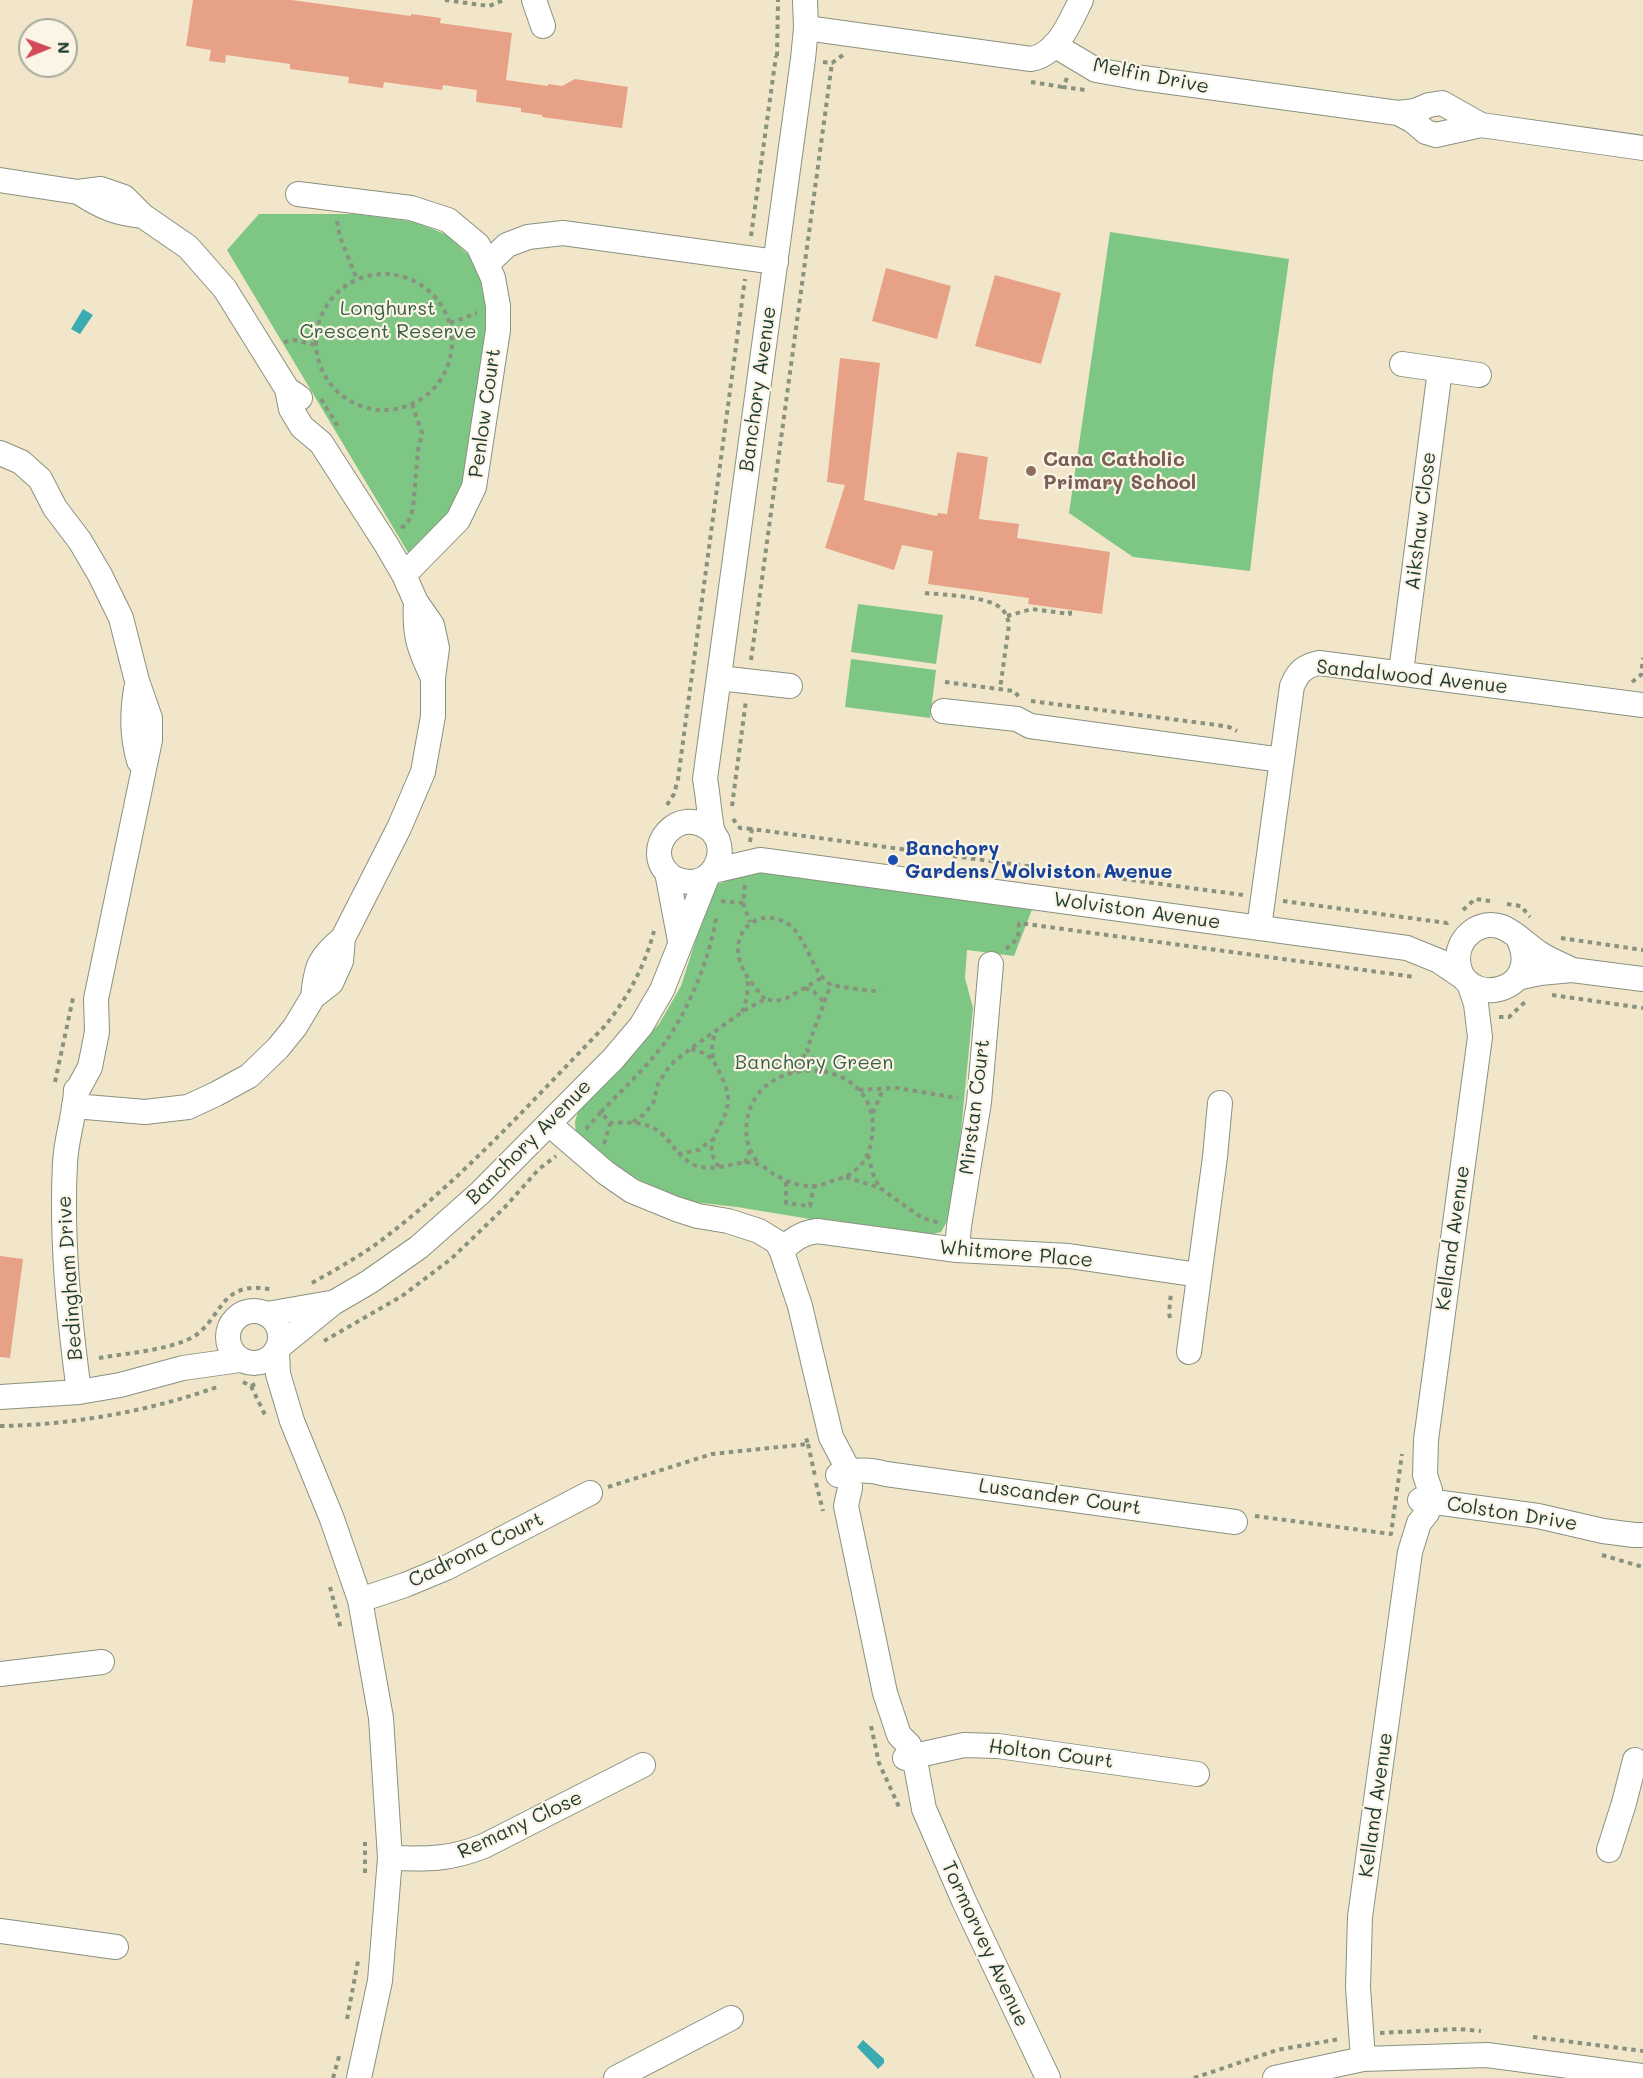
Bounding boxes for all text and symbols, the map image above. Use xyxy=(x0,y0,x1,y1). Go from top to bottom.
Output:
north arrow xyxy=(18,18,78,78)
text: N xyxy=(54,41,75,54)
street label: Melfin Drive xyxy=(1091,53,1211,99)
park label: Longhurst Crescent Reserve xyxy=(299,297,477,344)
street label: Banchory Avenue xyxy=(735,305,781,473)
street label: Penlow Court xyxy=(464,347,506,479)
place label: Cana Catholic Primary School xyxy=(1043,448,1196,495)
street label: Aikshaw Close xyxy=(1401,450,1441,592)
marker: Cana Catholic Primary School xyxy=(1024,464,1038,478)
street label: Sandalwood Avenue xyxy=(1315,655,1509,699)
place label: Banchory Gardens/Wolviston Avenue xyxy=(905,837,1172,884)
marker: Banchory Gardens/Wolviston Avenue xyxy=(886,853,900,867)
street label: Wolviston Avenue xyxy=(1052,887,1222,935)
street label: Mirstan Court xyxy=(955,1038,995,1176)
park label: Banchory Green xyxy=(735,1051,893,1075)
street label: Banchory Avenue xyxy=(461,1074,597,1210)
street label: Kelland Avenue xyxy=(1431,1164,1475,1312)
street label: Bedingham Drive xyxy=(52,1195,88,1361)
street label: Whitmore Place xyxy=(938,1235,1094,1273)
street label: Luscander Court xyxy=(977,1474,1143,1520)
street label: Colston Drive xyxy=(1445,1492,1579,1536)
street label: Cadrona Court xyxy=(405,1507,547,1593)
street label: Kelland Avenue xyxy=(1354,1731,1398,1879)
street label: Holton Court xyxy=(987,1734,1115,1774)
street label: Remany Close xyxy=(454,1786,586,1864)
street label: Tormorvey Avenue xyxy=(936,1857,1034,2031)

